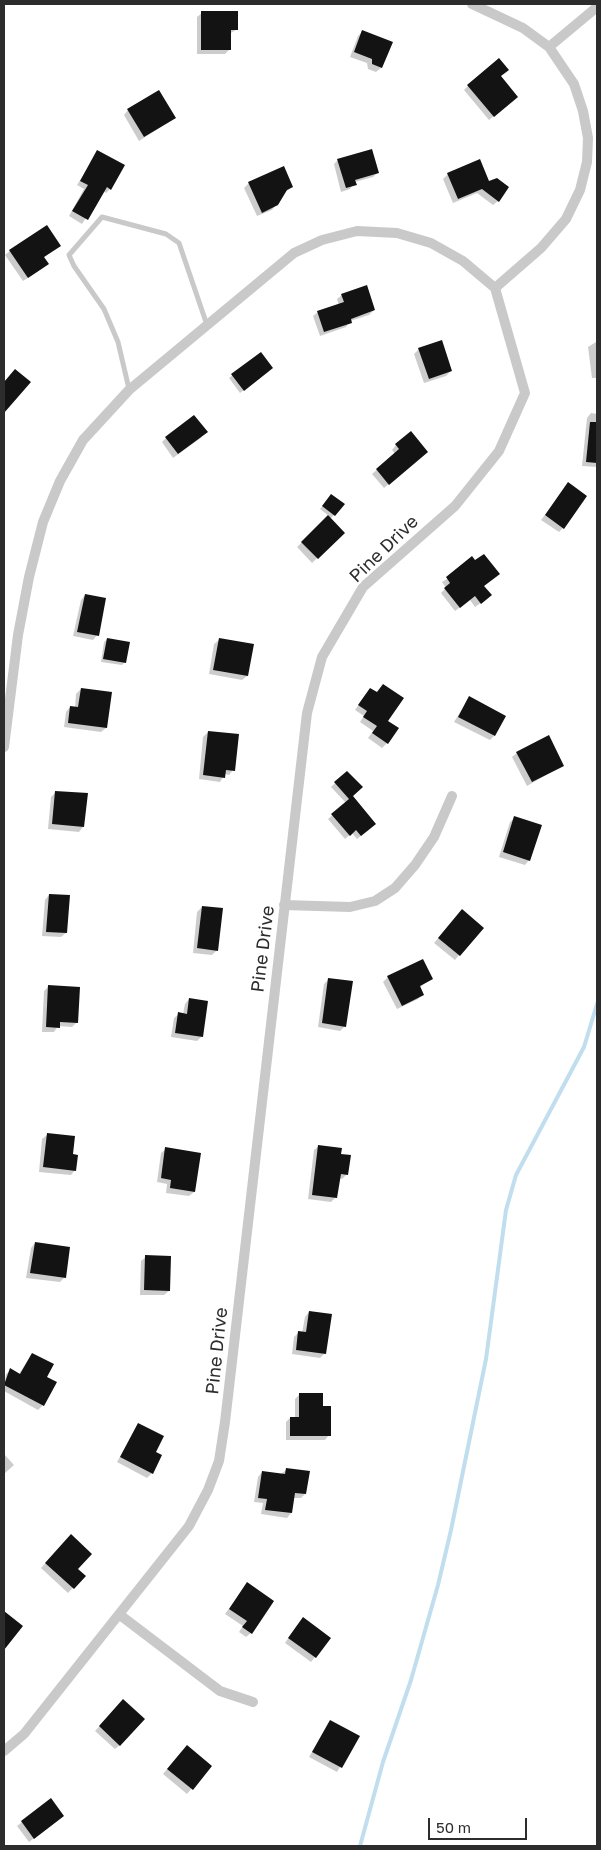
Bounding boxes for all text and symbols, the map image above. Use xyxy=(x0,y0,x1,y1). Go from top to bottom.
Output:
street label: Pine Drive xyxy=(345,511,423,587)
street label: Pine Drive xyxy=(247,904,279,994)
street label: Pine Drive xyxy=(202,1306,232,1396)
scale bar xyxy=(431,1808,530,1840)
text: 50 m xyxy=(436,1818,471,1836)

